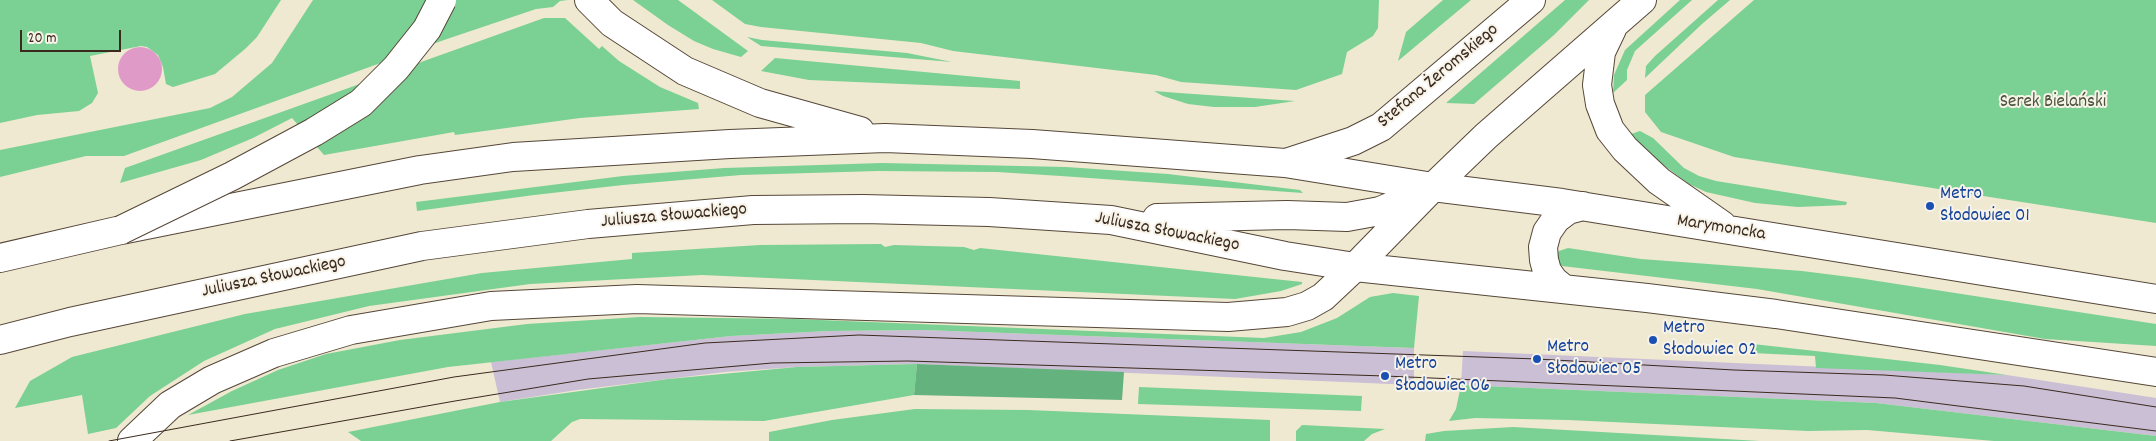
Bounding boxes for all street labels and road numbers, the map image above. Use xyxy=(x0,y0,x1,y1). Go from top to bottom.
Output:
street label: Stefana Żeromskiego xyxy=(1374,20,1504,134)
street label: Juliusza Słowackiego xyxy=(600,199,748,235)
street label: Juliusza Słowackiego xyxy=(1093,208,1241,258)
street label: Marymoncka xyxy=(1675,211,1767,247)
street label: Juliusza Słowackiego xyxy=(200,252,348,304)

